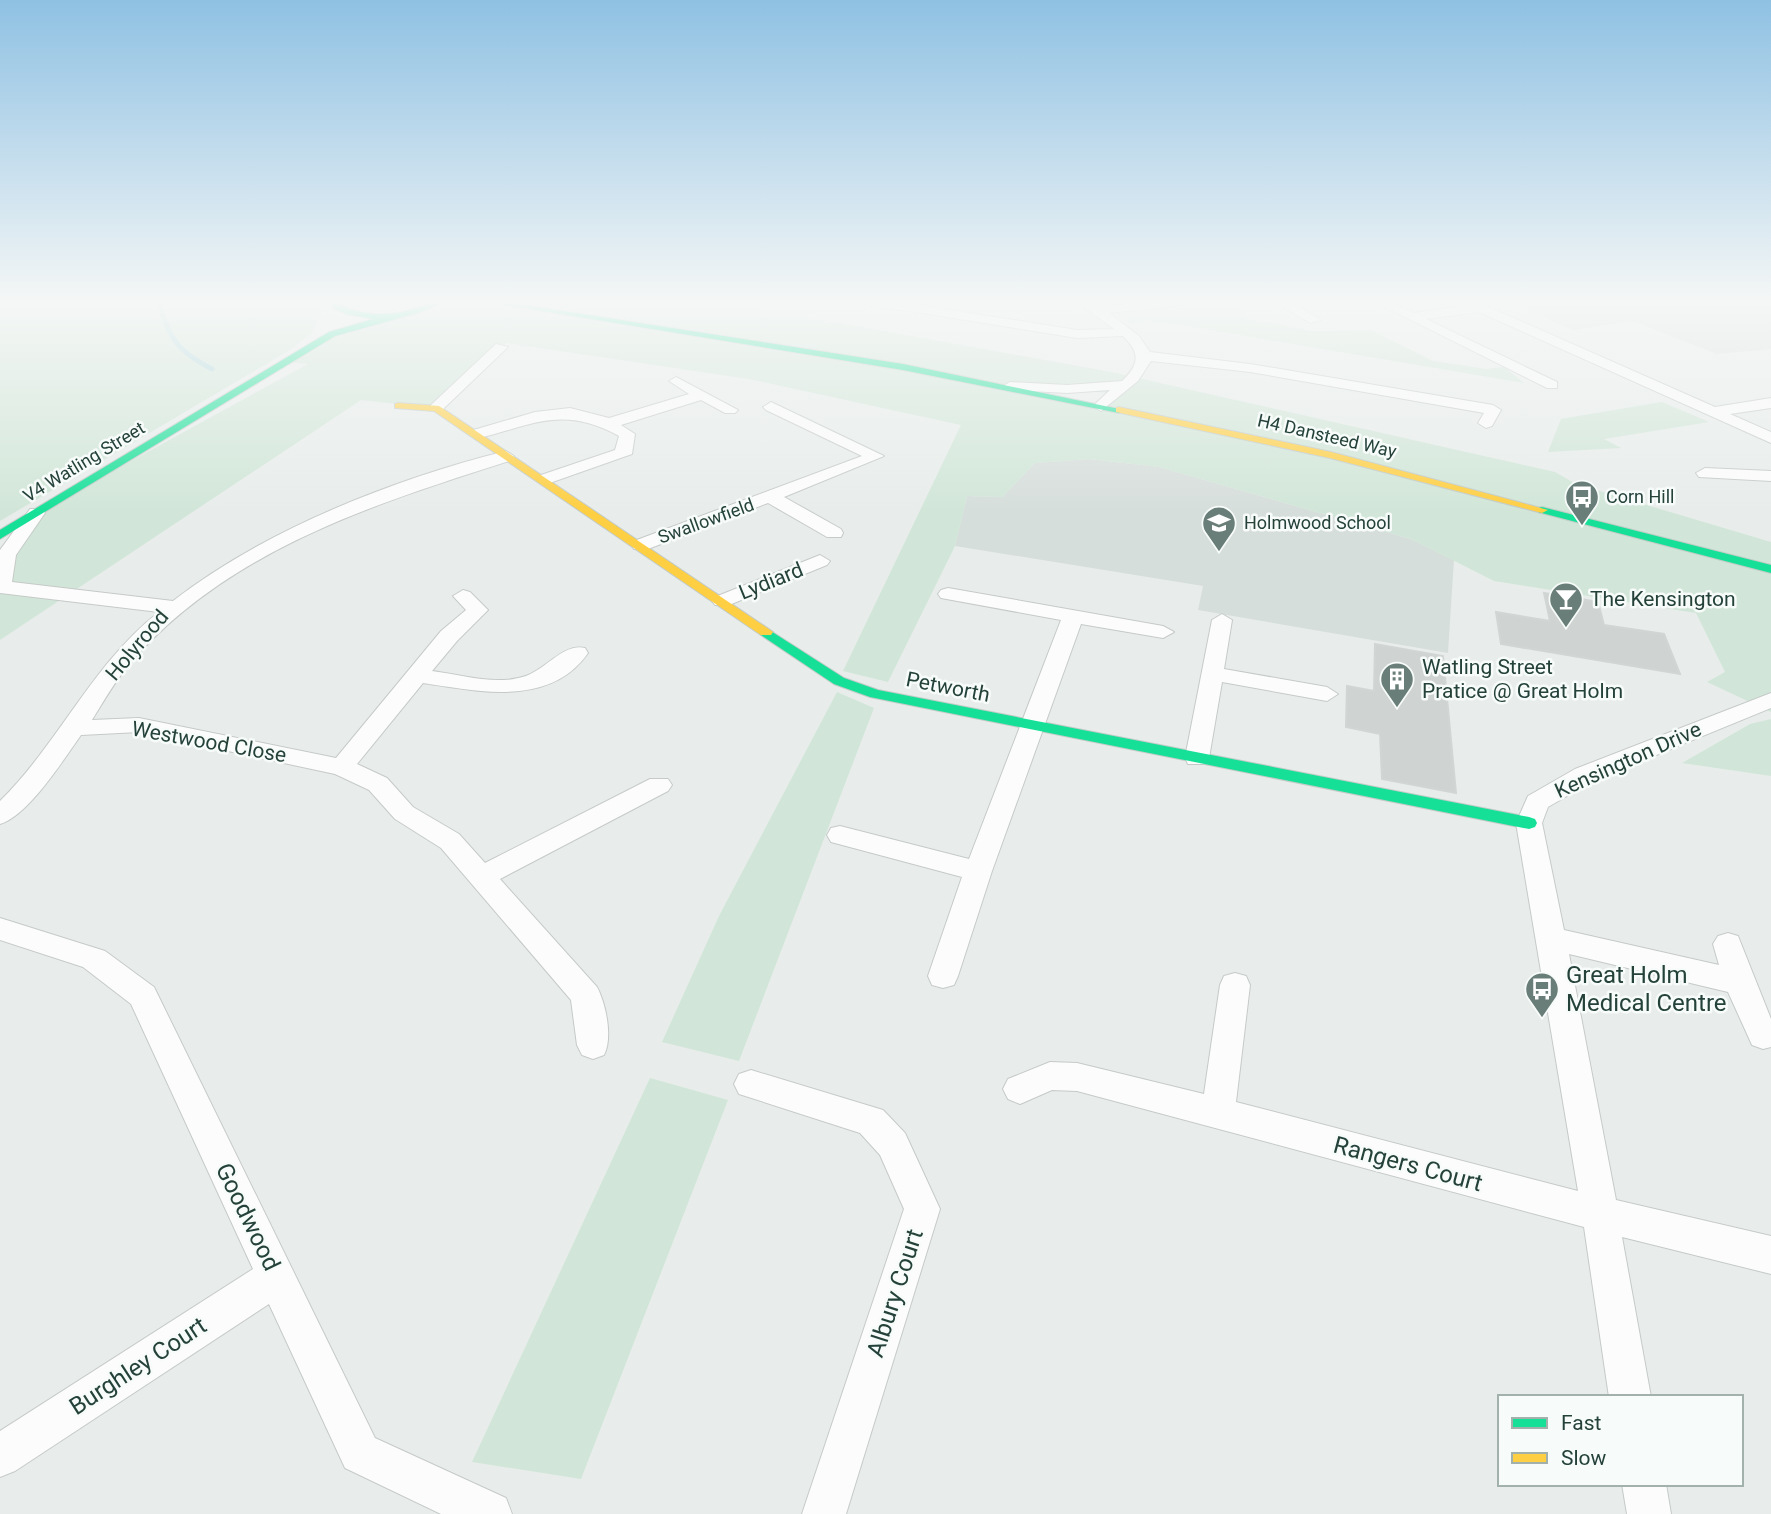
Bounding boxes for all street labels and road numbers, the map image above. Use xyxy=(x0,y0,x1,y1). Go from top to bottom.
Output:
street label: H4 Dansteed Way xyxy=(1256,409,1399,462)
street label: V4 Watling Street xyxy=(19,417,148,506)
street label: Swallowfield xyxy=(655,493,757,548)
street label: Lydiard xyxy=(735,557,807,605)
street label: Holyrood xyxy=(101,605,173,685)
street label: Petworth xyxy=(904,667,992,707)
street label: Westwood Close xyxy=(130,717,288,767)
street label: Kensington Drive xyxy=(1551,717,1705,803)
street label: Rangers Court xyxy=(1331,1131,1486,1197)
street label: Goodwood xyxy=(210,1159,286,1275)
street label: Albury Court xyxy=(861,1225,929,1361)
street label: Burghley Court xyxy=(64,1311,212,1421)

